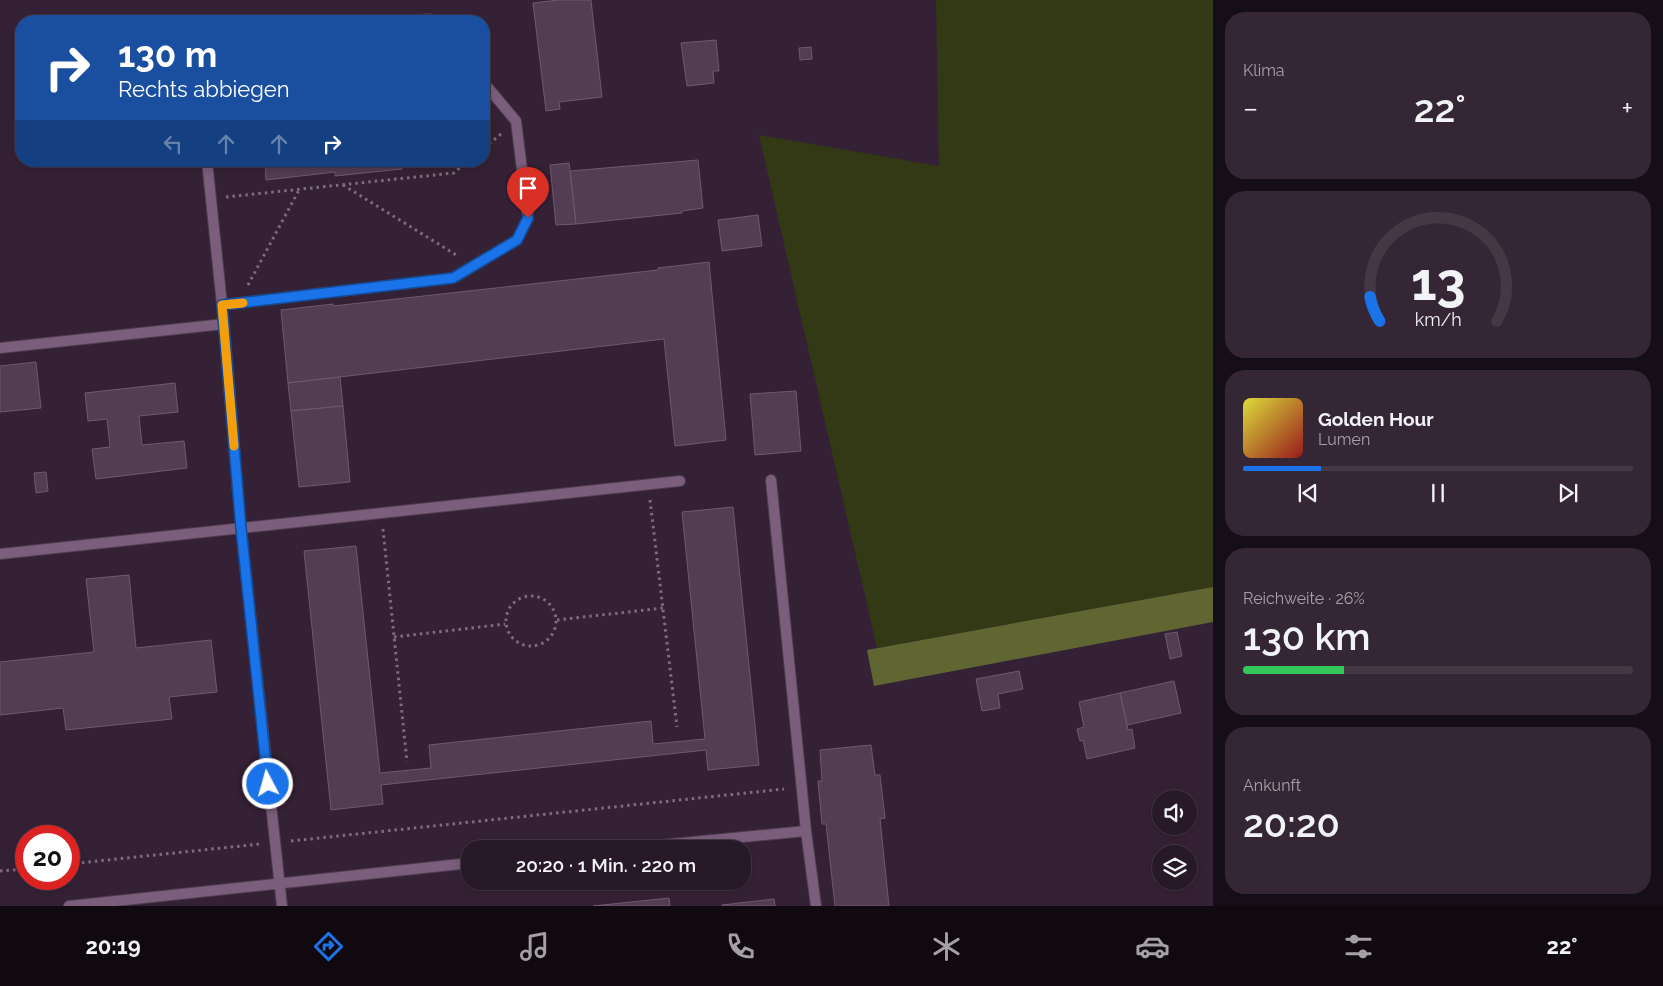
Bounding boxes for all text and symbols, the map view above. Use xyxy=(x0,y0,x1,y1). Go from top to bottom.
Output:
text: 130 m xyxy=(118,34,217,75)
icon: right xyxy=(35,35,100,100)
text: Klima xyxy=(1243,61,1285,80)
text: Rechts abbiegen xyxy=(118,76,290,102)
text: 22° xyxy=(1414,86,1466,131)
text: − xyxy=(1243,92,1258,125)
text: + xyxy=(1621,92,1633,125)
icon: left xyxy=(159,130,187,158)
icon: ahead xyxy=(212,130,240,158)
icon: ahead xyxy=(265,130,293,158)
icon: right xyxy=(318,130,346,158)
pin xyxy=(507,167,549,218)
icon: arrive xyxy=(514,174,542,202)
text: 13 xyxy=(1411,251,1465,312)
text: km/h xyxy=(1414,309,1462,330)
text: Golden Hour xyxy=(1318,408,1434,430)
text: Lumen xyxy=(1318,430,1370,449)
icon: previous xyxy=(1294,479,1322,507)
icon: pause xyxy=(1424,479,1452,507)
icon: next xyxy=(1554,479,1582,507)
text: Reichweite · 26% xyxy=(1243,589,1365,608)
text: 130 km xyxy=(1243,614,1371,659)
position arrow xyxy=(241,757,293,809)
text: Ankunft xyxy=(1243,776,1301,795)
map controls xyxy=(1152,790,1197,890)
button: sound xyxy=(1152,790,1197,835)
text: 20:20 xyxy=(1243,801,1340,846)
speed limit sign: 20 xyxy=(15,825,80,890)
button: layers xyxy=(1152,845,1197,890)
text: 20:20 · 1 Min. · 220 m xyxy=(516,854,696,876)
icon: directions xyxy=(311,929,346,964)
icon: music xyxy=(517,929,552,964)
icon: phone xyxy=(723,929,758,964)
icon: climate xyxy=(929,929,964,964)
icon: car xyxy=(1135,929,1170,964)
icon: filters xyxy=(1341,929,1376,964)
text: 20:19 xyxy=(85,933,141,959)
text: 22° xyxy=(1547,933,1577,959)

